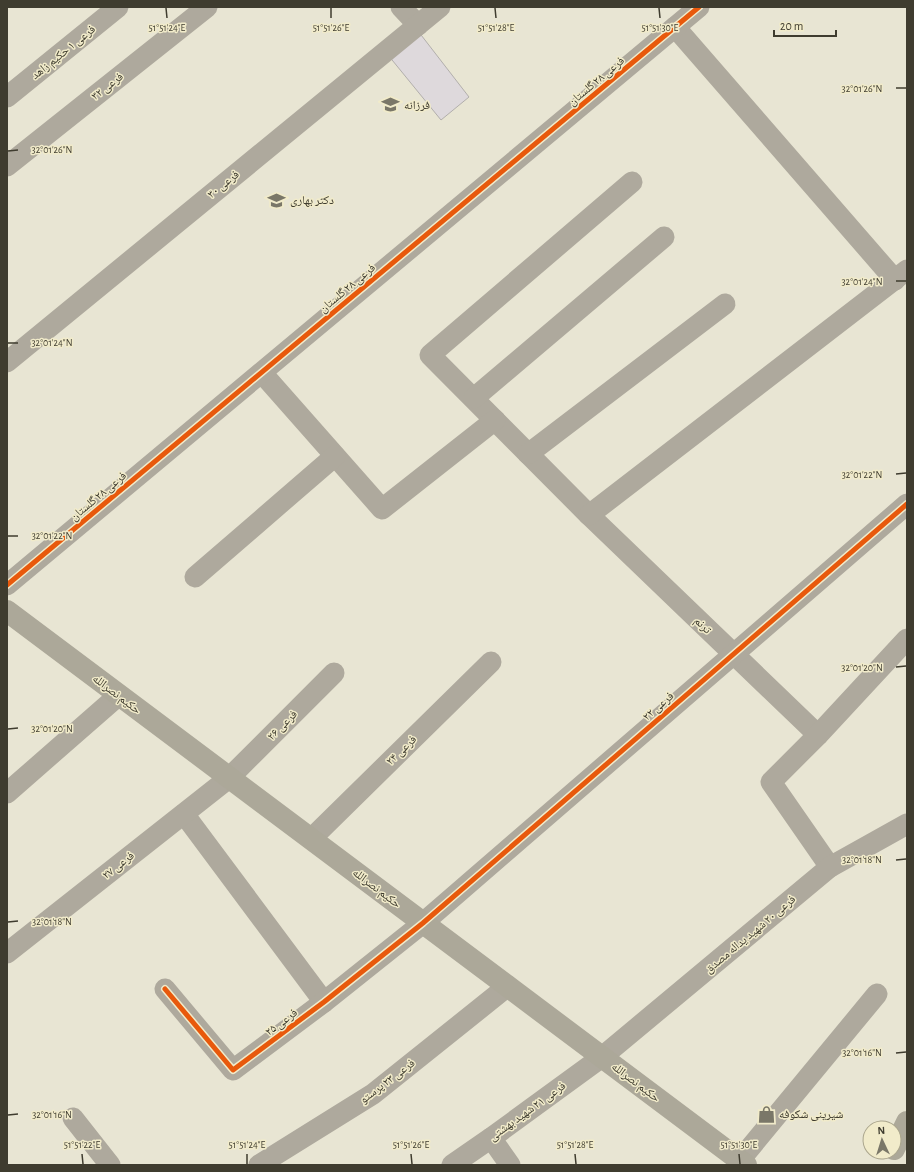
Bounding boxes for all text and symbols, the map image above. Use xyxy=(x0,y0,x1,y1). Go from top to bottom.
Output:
scale bar xyxy=(774,12,836,38)
text: 20 m xyxy=(780,20,803,32)
street label: فرعی ۱ حکیم زاهد xyxy=(29,23,99,83)
text: 51°51'24"E xyxy=(149,23,186,33)
text: 51°51'26"E xyxy=(313,23,350,33)
text: 51°51'28"E xyxy=(478,23,515,33)
text: 51°51'30"E xyxy=(642,23,679,33)
street label: فرعی ۲۸ گلستان xyxy=(566,54,627,109)
street label: فرعی ۳۲ xyxy=(89,70,126,103)
text: 32°01'26"N xyxy=(842,84,882,94)
school or university icon: فرزانه xyxy=(381,95,401,115)
place label: فرزانه xyxy=(404,99,430,111)
text: 32°01'26"N xyxy=(32,145,72,155)
street label: فرعی ۳۰ xyxy=(205,168,242,201)
school or university icon: دکتر بهاری xyxy=(267,190,287,210)
place label: دکتر بهاری xyxy=(290,194,334,207)
street label: فرعی ۲۸ گلستان xyxy=(317,261,378,316)
text: 32°01'24"N xyxy=(842,277,882,287)
text: 32°01'24"N xyxy=(32,338,72,348)
street label: فرعی ۲۸ گلستان xyxy=(68,469,129,524)
text: 32°01'22"N xyxy=(842,470,882,480)
text: 32°01'22"N xyxy=(32,531,72,541)
street label: ترنم xyxy=(691,614,714,638)
text: 32°01'20"N xyxy=(841,663,883,673)
street label: حکیم نصرالله xyxy=(89,672,144,718)
street label: فرعی ۲۲ xyxy=(640,689,677,723)
street label: فرعی ۲۶ xyxy=(265,708,300,743)
text: 32°01'20"N xyxy=(31,724,73,734)
street label: فرعی ۲۴ xyxy=(384,733,419,768)
street label: فرعی ۲۷ xyxy=(100,849,137,882)
text: 32°01'18"N xyxy=(842,855,882,865)
street label: حکیم نصرالله xyxy=(349,866,404,912)
street label: فرعی ۲۰ شهید یداله مصدق xyxy=(702,893,798,976)
text: 32°01'18"N xyxy=(32,917,72,927)
street label: فرعی ۲۵ xyxy=(263,1006,300,1039)
text: 32°01'16"N xyxy=(842,1048,882,1058)
street label: فرعی ۲۳ پرستو xyxy=(357,1056,418,1106)
street label: حکیم نصرالله xyxy=(608,1060,663,1106)
street label: فرعی ۲۱ شهید بهشتی xyxy=(486,1079,568,1144)
shop icon: شیرینی شکوفه xyxy=(756,1104,776,1124)
place label: شیرینی شکوفه xyxy=(779,1108,843,1121)
text: 32°01'16"N xyxy=(32,1110,72,1120)
north arrow xyxy=(862,1120,902,1160)
text: N xyxy=(877,1125,886,1136)
text: 51°51'22"E xyxy=(64,1140,100,1150)
text: 51°51'24"E xyxy=(229,1140,266,1150)
text: 51°51'26"E xyxy=(393,1140,430,1150)
text: 51°51'28"E xyxy=(557,1140,594,1150)
text: 51°51'30"E xyxy=(721,1140,758,1150)

